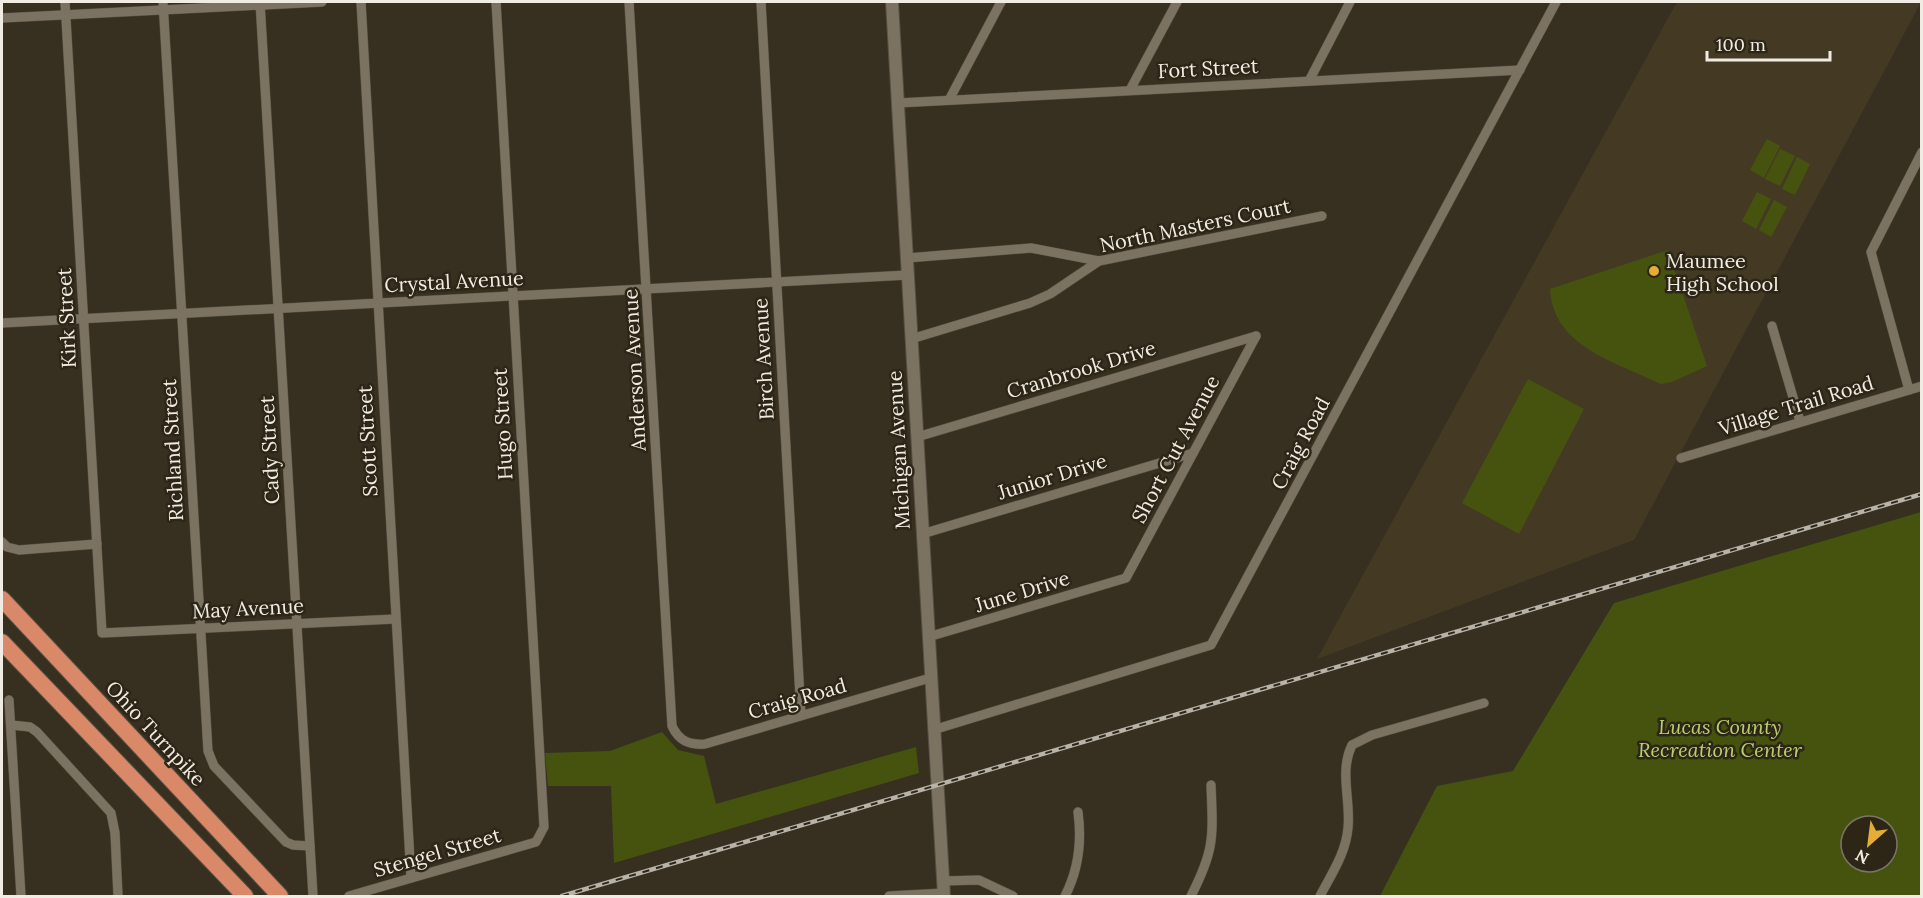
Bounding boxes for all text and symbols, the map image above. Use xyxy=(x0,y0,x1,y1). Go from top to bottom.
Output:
scale bar xyxy=(1707,24,1830,62)
text: 100 m xyxy=(1716,33,1766,56)
street label: Fort Street xyxy=(1157,53,1259,83)
street label: North Masters Court xyxy=(1097,193,1293,257)
place label: Maumee High School xyxy=(1666,248,1779,296)
marker: Maumee High School xyxy=(1647,264,1661,278)
street label: Crystal Avenue xyxy=(384,265,524,297)
street label: Kirk Street xyxy=(51,267,81,369)
street label: Anderson Avenue xyxy=(617,288,651,453)
street label: Birch Avenue xyxy=(747,297,779,421)
street label: Cranbrook Drive xyxy=(1003,334,1159,404)
street label: Hugo Street xyxy=(487,367,517,480)
street label: Michigan Avenue xyxy=(881,370,915,530)
street label: Village Trail Road xyxy=(1715,370,1877,441)
street label: Short Cut Avenue xyxy=(1126,371,1225,527)
street label: Richland Street xyxy=(156,378,188,522)
street label: Scott Street xyxy=(352,385,382,497)
street label: Craig Road xyxy=(1265,392,1335,494)
street label: Cady Street xyxy=(254,395,284,505)
street label: Junior Drive xyxy=(993,448,1110,505)
street label: June Drive xyxy=(971,565,1072,618)
street label: May Avenue xyxy=(191,593,305,623)
street label: Craig Road xyxy=(745,672,849,724)
street label: Ohio Turnpike xyxy=(101,675,211,791)
park label: Lucas County Recreation Center xyxy=(1638,714,1803,762)
north arrow xyxy=(1839,814,1899,874)
street label: Stengel Street xyxy=(371,822,504,882)
text: N xyxy=(1852,846,1872,869)

